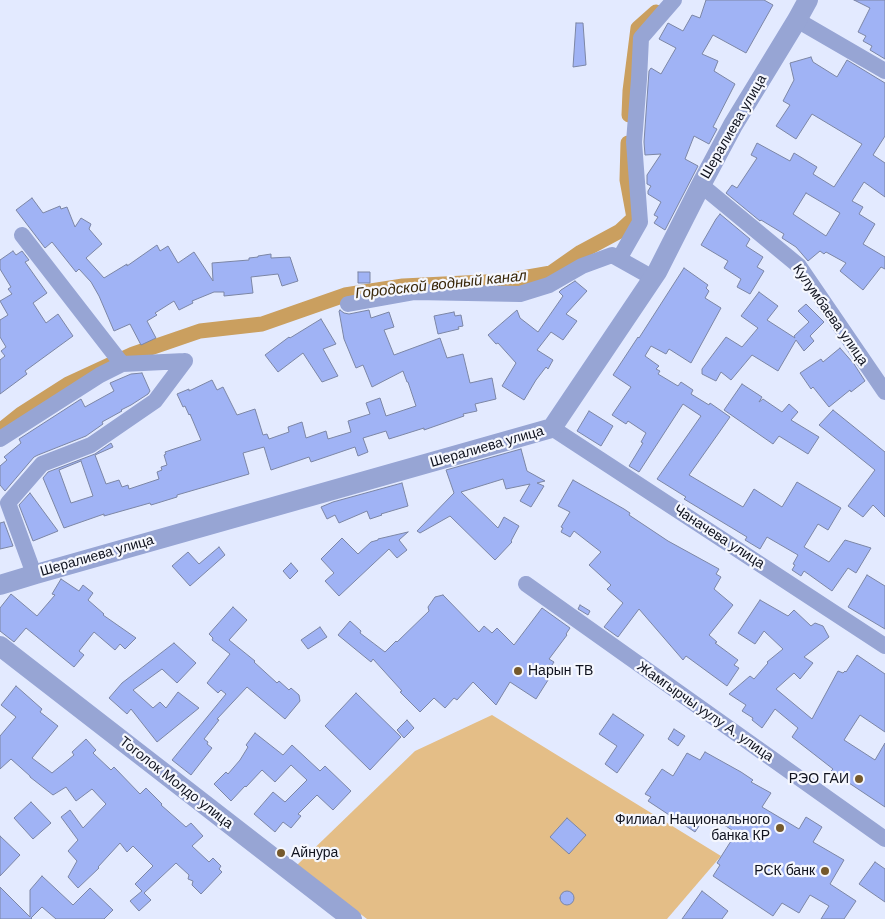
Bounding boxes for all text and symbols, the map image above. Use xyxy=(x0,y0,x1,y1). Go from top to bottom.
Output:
street label: Шералиева улица xyxy=(697,72,771,182)
street label: Кулумбаева улица xyxy=(789,261,871,369)
water label: Городской водный канал xyxy=(354,267,528,303)
street label: Шералиева улица xyxy=(428,423,546,471)
street label: Чаначева улица xyxy=(670,501,768,573)
street label: Шералиева улица xyxy=(38,532,156,580)
street label: Жамгырчы уулу А. улица xyxy=(634,658,776,766)
place label: Нарын ТВ xyxy=(528,663,593,679)
marker: Нарын ТВ xyxy=(512,665,524,677)
street label: Тоголок Молдо улица xyxy=(116,733,236,833)
place label: РЭО ГАИ xyxy=(789,771,849,787)
marker: РЭО ГАИ xyxy=(853,773,865,785)
place label: Филиал Национального банка КР xyxy=(615,812,770,844)
marker: Филиал Национального банка КР xyxy=(774,822,786,834)
place label: Айнура xyxy=(291,845,338,861)
marker: Айнура xyxy=(275,847,287,859)
place label: РСК банк xyxy=(754,863,815,879)
marker: РСК банк xyxy=(819,865,831,877)

